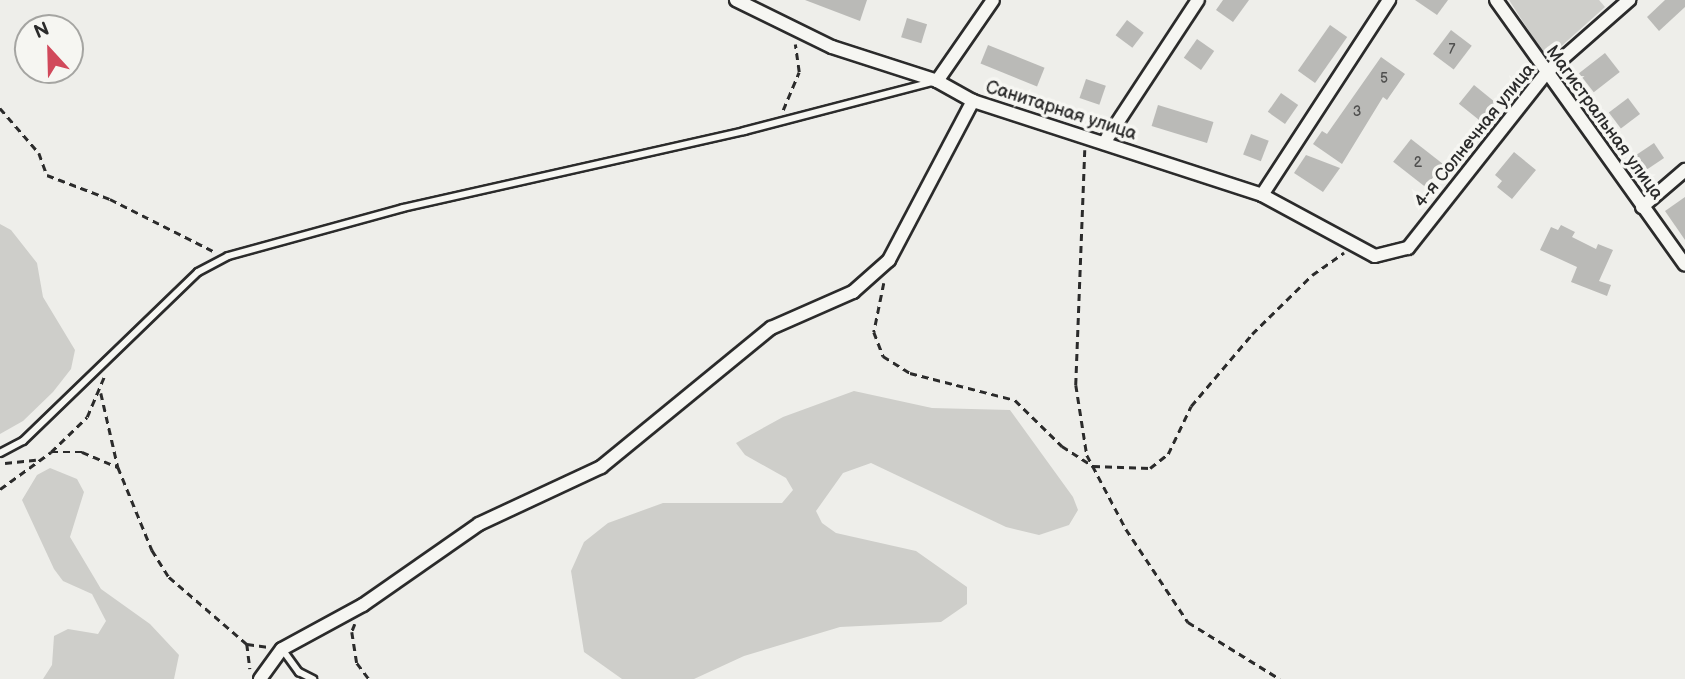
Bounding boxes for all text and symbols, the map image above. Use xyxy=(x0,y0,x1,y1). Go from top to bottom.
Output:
north arrow xyxy=(14,14,84,84)
text: N xyxy=(31,18,53,44)
house number: 7 xyxy=(1449,42,1455,58)
street label: Магистральная улица xyxy=(1541,42,1667,204)
street label: 4-я Солнечная улица xyxy=(1410,60,1540,212)
house number: 5 xyxy=(1380,71,1388,87)
street label: Санитарная улица xyxy=(983,76,1139,146)
house number: 3 xyxy=(1353,104,1361,120)
house number: 2 xyxy=(1414,155,1422,171)

